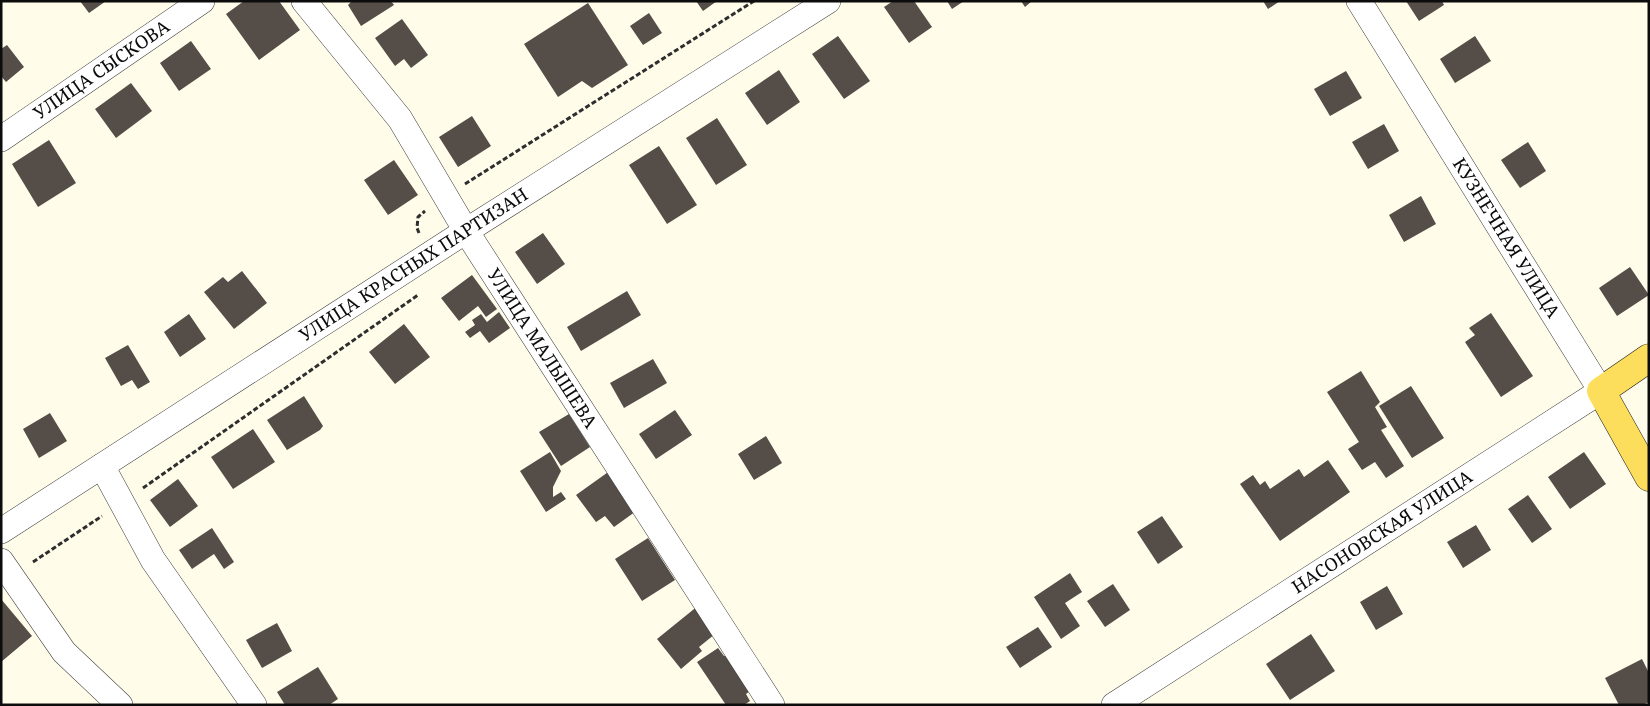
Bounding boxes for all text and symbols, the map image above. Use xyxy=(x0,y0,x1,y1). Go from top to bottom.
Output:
street label: УЛИЦА СЫСКОВА xyxy=(28,14,174,124)
street label: КУЗНЕЧНАЯ УЛИЦА xyxy=(1448,153,1566,322)
street label: УЛИЦА КРАСНЫХ ПАРТИЗАН xyxy=(294,182,532,347)
street label: УЛИЦА МАЛЫШЕВА xyxy=(482,263,603,433)
street label: НАСОНОВСКАЯ УЛИЦА xyxy=(1287,464,1477,598)

